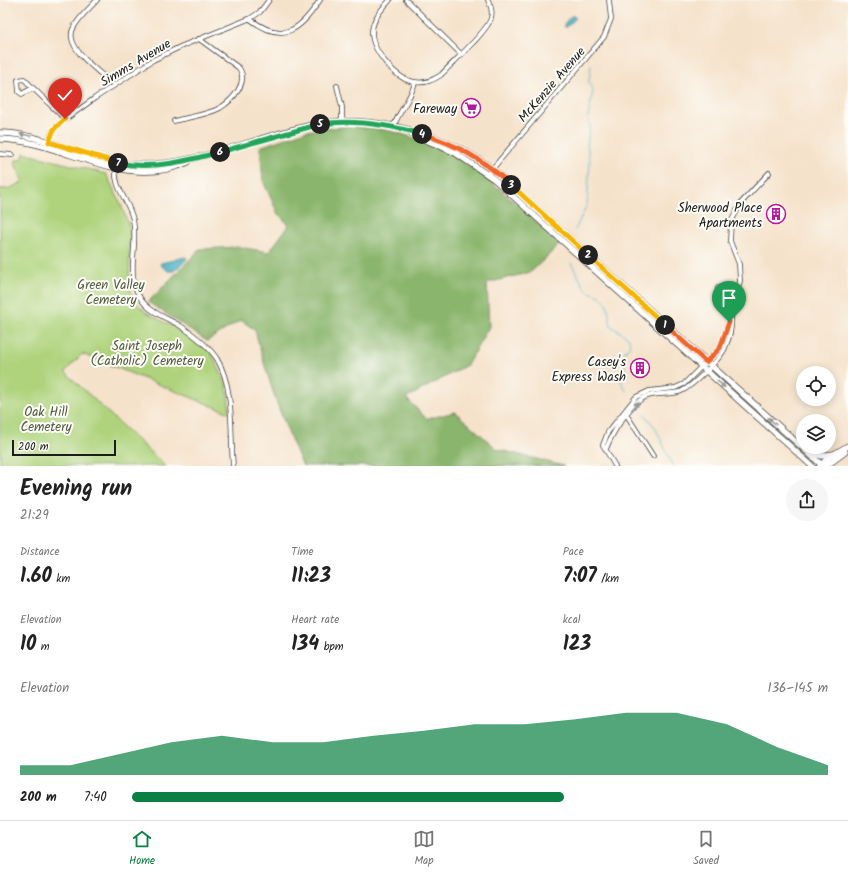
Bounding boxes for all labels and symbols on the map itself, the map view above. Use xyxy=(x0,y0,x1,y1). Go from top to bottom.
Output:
street label: Simms Avenue xyxy=(96,34,175,93)
street label: McKenzie Avenue xyxy=(513,42,591,128)
pin xyxy=(48,78,82,119)
supermarket icon: Fareway xyxy=(460,97,482,119)
place label: Fareway xyxy=(413,99,458,120)
pin: 5 xyxy=(310,114,330,134)
pin: 4 xyxy=(412,124,432,144)
one-way arrow xyxy=(19,132,31,138)
pin: 6 xyxy=(210,142,230,162)
pin: 7 xyxy=(108,153,128,173)
pin: 3 xyxy=(501,175,521,195)
place label: Sherwood Place Apartments xyxy=(678,198,762,234)
building icon: Sherwood Place Apartments xyxy=(765,203,787,225)
pin: 2 xyxy=(578,245,598,265)
park label: Green Valley Cemetery xyxy=(77,275,146,311)
pin xyxy=(712,281,746,322)
pin: 1 xyxy=(655,315,675,335)
park label: Saint Joseph (Catholic) Cemetery xyxy=(90,336,204,372)
place label: Casey's Express Wash xyxy=(551,352,626,388)
building icon: Casey's Express Wash xyxy=(629,357,651,379)
one-way arrow xyxy=(716,379,726,388)
one-way arrow xyxy=(630,401,639,410)
park label: Oak Hill Cemetery xyxy=(20,402,72,438)
one-way arrow xyxy=(766,416,777,425)
scale bar xyxy=(12,438,116,457)

